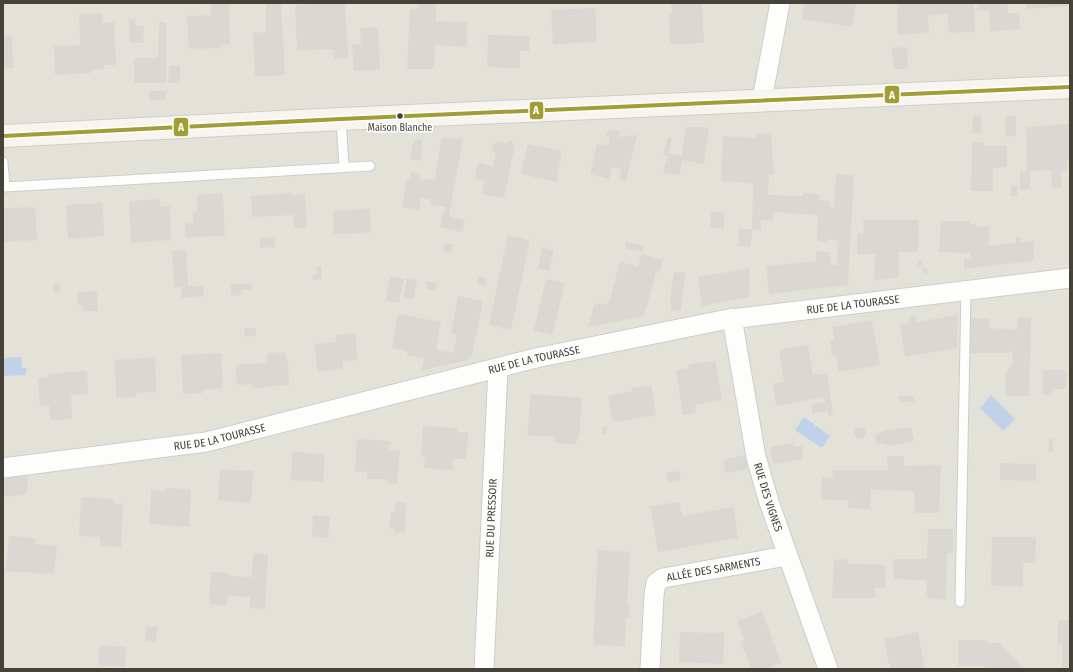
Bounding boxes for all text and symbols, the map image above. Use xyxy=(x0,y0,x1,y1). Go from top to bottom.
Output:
line badge: A xyxy=(884,85,900,104)
text: A xyxy=(888,89,896,102)
line badge: A xyxy=(529,101,544,120)
text: A xyxy=(532,104,540,117)
marker: Maison Blanche xyxy=(395,111,405,121)
line badge: A xyxy=(173,117,189,137)
text: A xyxy=(177,121,185,134)
place label: Maison Blanche xyxy=(368,122,432,134)
street label: RUE DE LA TOURASSE xyxy=(806,292,900,316)
street label: RUE DE LA TOURASSE xyxy=(487,343,581,376)
street label: RUE DE LA TOURASSE xyxy=(173,421,267,453)
street label: RUE DES VIGNES xyxy=(751,461,786,534)
street label: RUE DU PRESSOIR xyxy=(483,478,499,558)
street label: ALLÉE DES SARMENTS xyxy=(665,554,762,584)

